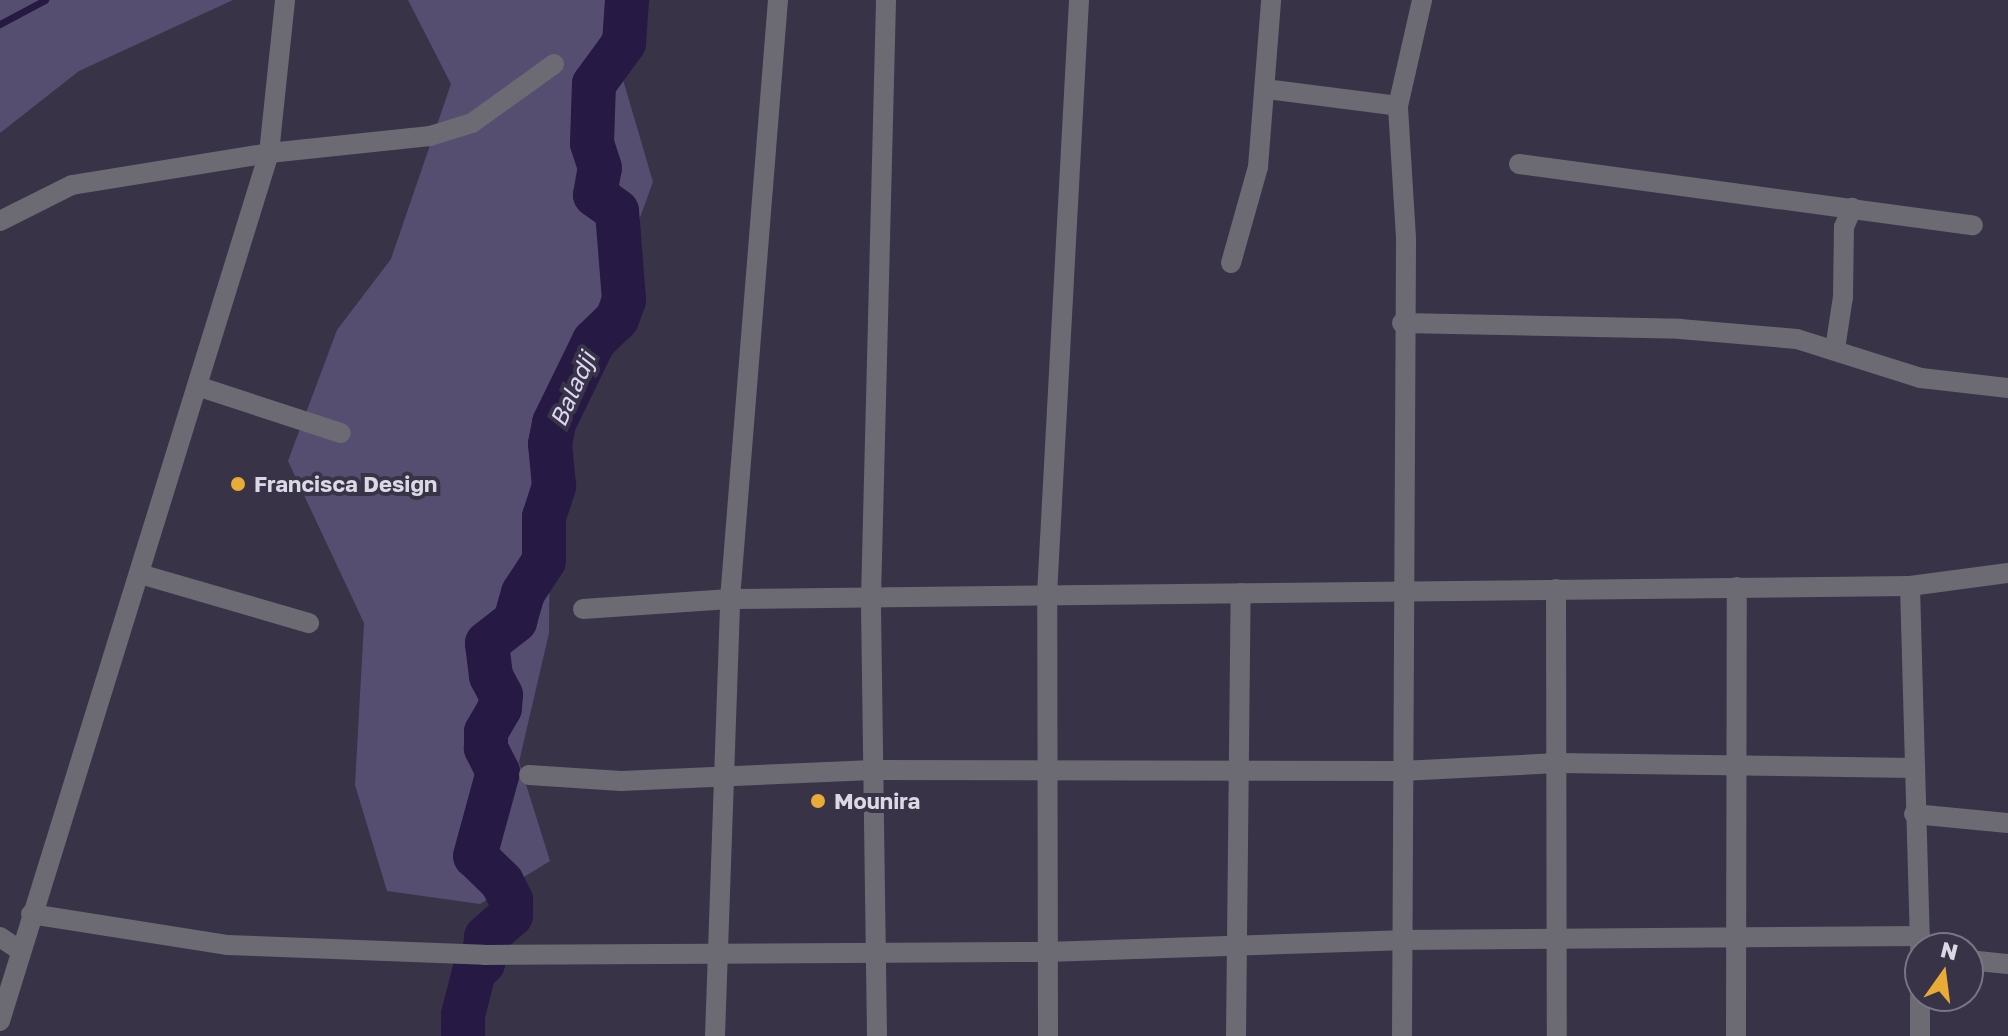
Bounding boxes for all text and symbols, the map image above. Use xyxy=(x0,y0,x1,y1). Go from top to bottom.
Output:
water label: Baladji xyxy=(543,347,601,431)
place label: Francisca Design xyxy=(254,471,437,497)
marker: Francisca Design xyxy=(229,475,247,493)
place label: Mounira xyxy=(834,788,920,814)
marker: Mounira xyxy=(809,792,827,810)
north arrow xyxy=(1904,932,1984,1012)
text: N xyxy=(1938,935,1961,965)

